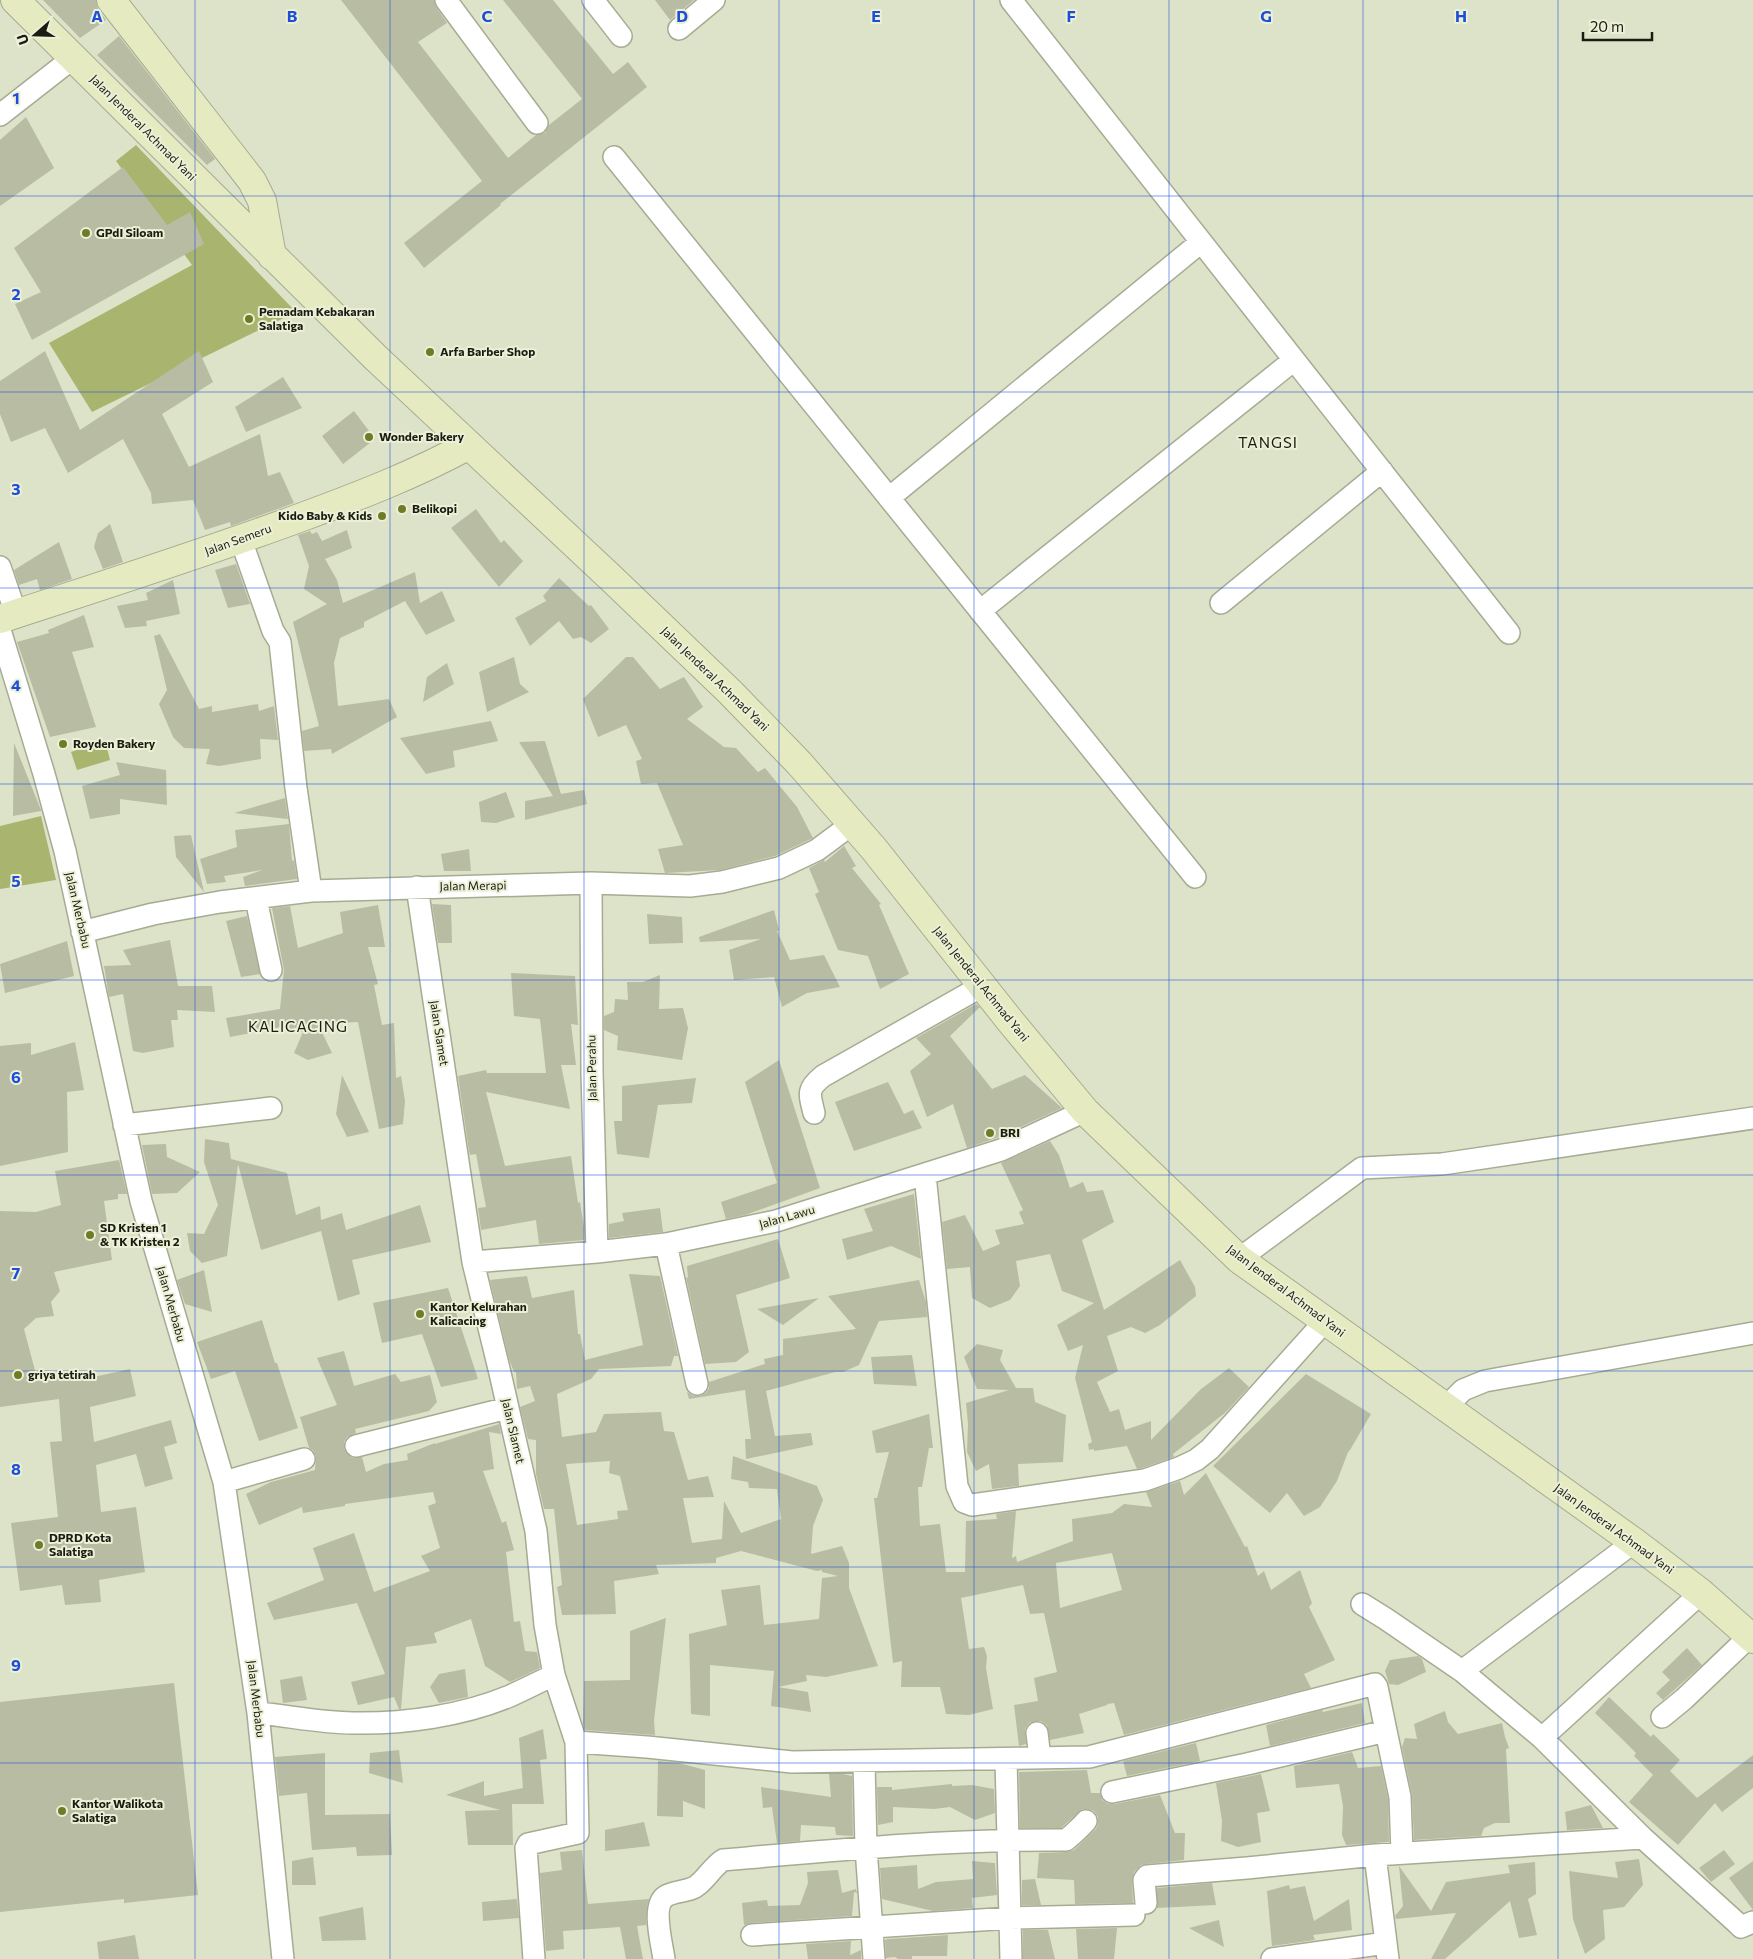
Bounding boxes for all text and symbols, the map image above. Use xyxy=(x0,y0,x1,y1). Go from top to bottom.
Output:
text: A xyxy=(91,6,103,25)
text: B xyxy=(287,6,298,25)
text: C xyxy=(482,6,493,25)
text: D xyxy=(676,6,688,25)
text: E xyxy=(871,6,881,25)
text: F xyxy=(1066,6,1076,25)
text: G xyxy=(1260,6,1272,25)
text: H xyxy=(1455,6,1467,25)
north arrow xyxy=(10,10,60,60)
scale bar xyxy=(1583,10,1652,42)
text: 20 m xyxy=(1590,17,1624,35)
text: U xyxy=(13,32,32,47)
street label: Jalan Jenderal Achmad Yani xyxy=(87,71,200,184)
text: 1 xyxy=(12,88,20,107)
place label: GPdI Siloam xyxy=(96,225,163,239)
marker: GPdI Siloam xyxy=(80,227,92,239)
text: 2 xyxy=(11,284,21,303)
place label: Pemadam Kebakaran Salatiga xyxy=(259,304,375,332)
marker: Pemadam Kebakaran Salatiga xyxy=(243,313,255,325)
place label: Arfa Barber Shop xyxy=(440,344,535,358)
marker: Arfa Barber Shop xyxy=(424,346,436,358)
place label: Wonder Bakery xyxy=(379,429,465,443)
marker: Wonder Bakery xyxy=(363,431,375,443)
district label: TANGSI xyxy=(1238,433,1298,451)
text: 3 xyxy=(11,479,21,498)
place label: Belikopi xyxy=(412,501,457,515)
marker: Belikopi xyxy=(396,503,408,515)
place label: Kido Baby & Kids xyxy=(278,508,372,522)
marker: Kido Baby & Kids xyxy=(376,510,388,522)
street label: Jalan Semeru xyxy=(202,521,273,559)
street label: Jalan Jenderal Achmad Yani xyxy=(658,623,772,734)
text: 4 xyxy=(11,675,21,694)
place label: Royden Bakery xyxy=(73,736,156,750)
marker: Royden Bakery xyxy=(57,738,69,750)
street label: Jalan Merbabu xyxy=(62,870,95,950)
text: 5 xyxy=(11,871,21,890)
street label: Jalan Merapi xyxy=(439,877,507,894)
street label: Jalan Jenderal Achmad Yani xyxy=(930,923,1033,1044)
street label: Jalan Slamet xyxy=(427,999,452,1067)
district label: KALICACING xyxy=(248,1017,348,1035)
street label: Jalan Perahu xyxy=(583,1035,600,1101)
text: 6 xyxy=(11,1067,21,1086)
place label: BRI xyxy=(1000,1125,1020,1139)
marker: BRI xyxy=(984,1127,996,1139)
street label: Jalan Lawu xyxy=(757,1201,817,1232)
place label: SD Kristen 1 & TK Kristen 2 xyxy=(100,1220,180,1248)
marker: SD Kristen 1 & TK Kristen 2 xyxy=(84,1229,96,1241)
street label: Jalan Jenderal Achmad Yani xyxy=(1224,1241,1348,1340)
text: 7 xyxy=(12,1263,21,1282)
street label: Jalan Merbabu xyxy=(154,1264,189,1343)
place label: Kantor Kelurahan Kalicacing xyxy=(430,1299,527,1327)
marker: Kantor Kelurahan Kalicacing xyxy=(414,1308,426,1320)
place label: griya tetirah xyxy=(28,1367,96,1381)
marker: griya tetirah xyxy=(12,1369,24,1381)
street label: Jalan Slamet xyxy=(499,1397,528,1465)
text: 8 xyxy=(11,1459,21,1478)
street label: Jalan Jenderal Achmad Yani xyxy=(1552,1480,1677,1577)
place label: DPRD Kota Salatiga xyxy=(49,1530,111,1558)
marker: DPRD Kota Salatiga xyxy=(33,1539,45,1551)
text: 9 xyxy=(11,1655,21,1674)
street label: Jalan Merbabu xyxy=(244,1659,269,1739)
place label: Kantor Walikota Salatiga xyxy=(72,1796,163,1824)
marker: Kantor Walikota Salatiga xyxy=(56,1805,68,1817)

